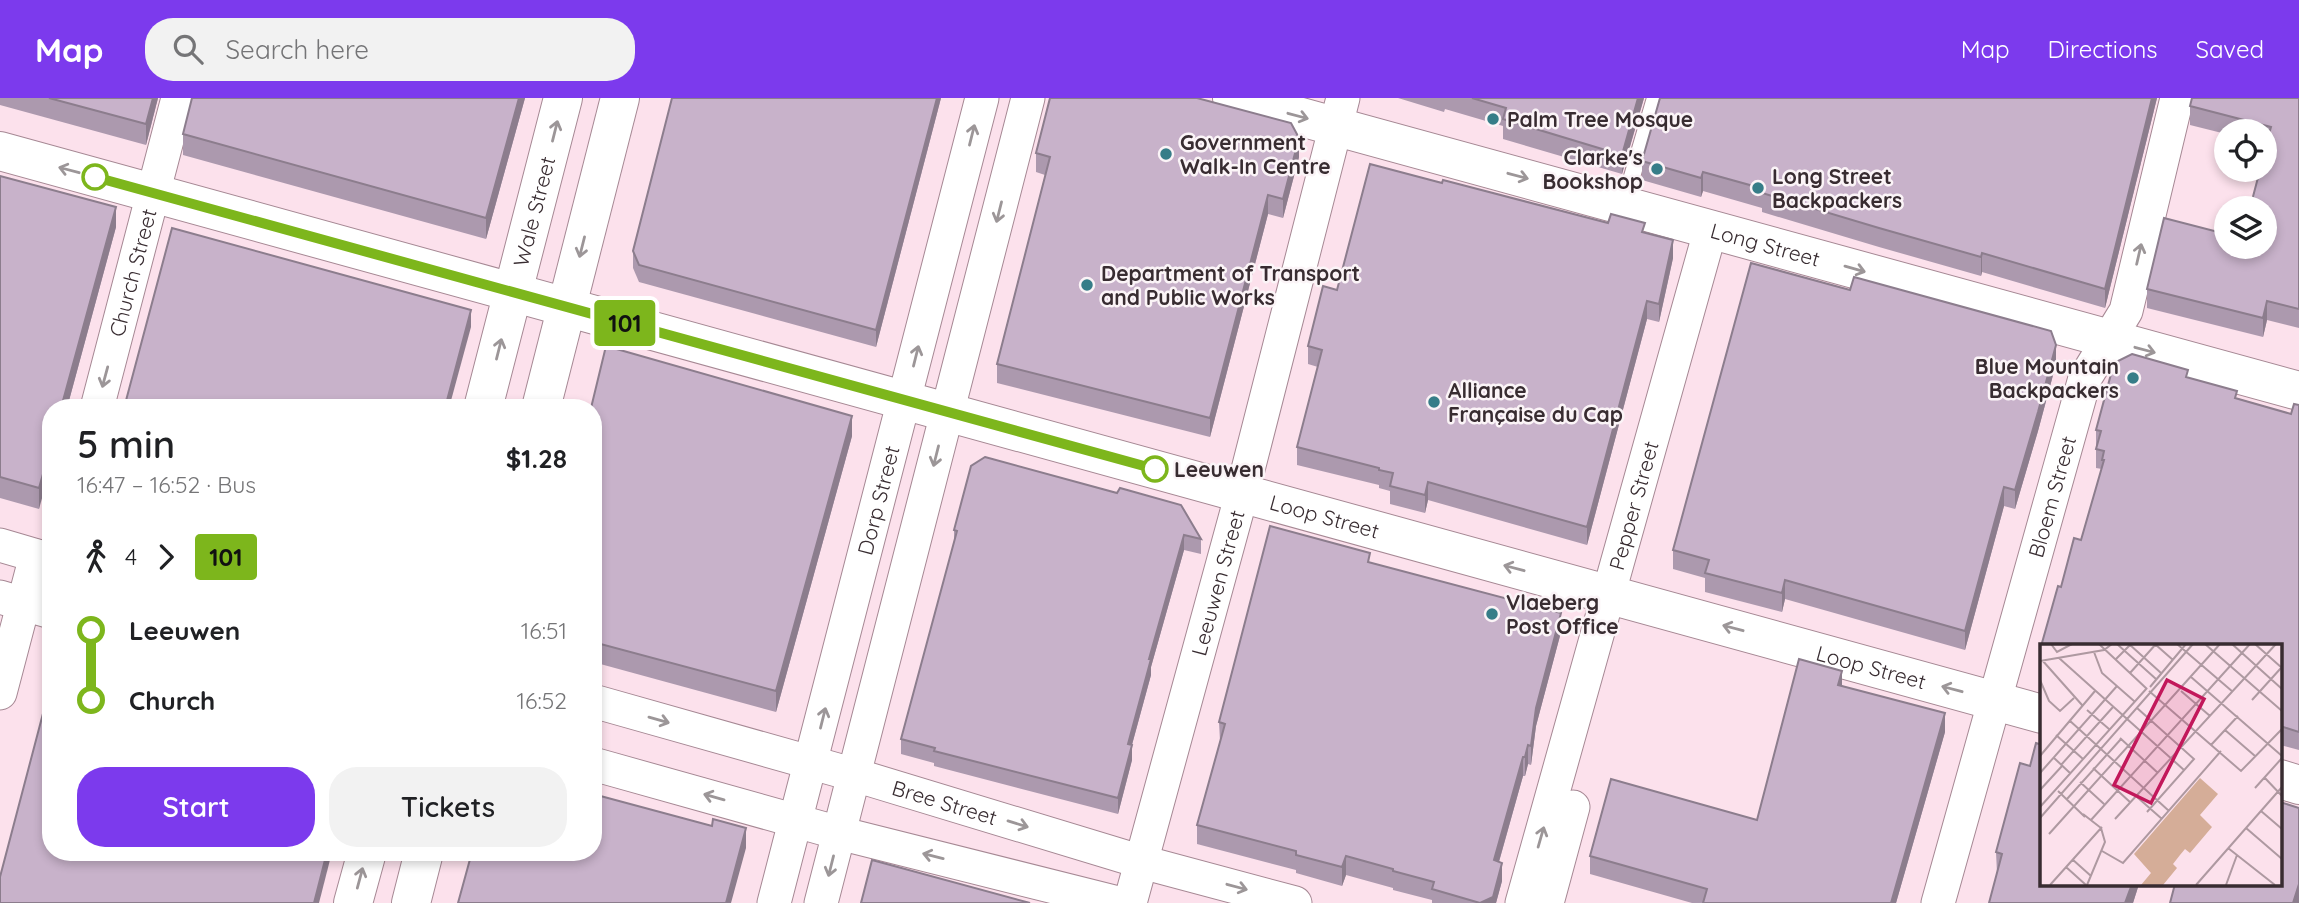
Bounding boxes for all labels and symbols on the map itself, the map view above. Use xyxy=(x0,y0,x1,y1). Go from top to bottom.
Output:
place label: Palm Tree Mosque xyxy=(1507,106,1693,132)
one-way arrow xyxy=(1286,110,1309,123)
marker: Palm Tree Mosque xyxy=(1485,111,1501,127)
one-way arrow xyxy=(549,120,562,143)
one-way arrow xyxy=(966,124,979,147)
place label: Government Walk-In Centre xyxy=(1180,129,1331,179)
place label: Clarke's Bookshop xyxy=(1542,144,1643,194)
marker: Government Walk-In Centre xyxy=(1158,146,1174,162)
street label: Wale Street xyxy=(507,154,560,269)
marker: Clarke's Bookshop xyxy=(1649,161,1665,177)
one-way arrow xyxy=(59,162,81,175)
place label: Long Street Backpackers xyxy=(1772,163,1902,213)
unlabelled marker xyxy=(82,164,108,190)
one-way arrow xyxy=(1506,170,1528,183)
marker: Long Street Backpackers xyxy=(1750,180,1766,196)
one-way arrow xyxy=(992,200,1005,222)
street label: Church Street xyxy=(103,206,162,339)
street label: Long Street xyxy=(1708,217,1823,272)
one-way arrow xyxy=(575,235,588,258)
one-way arrow xyxy=(2133,244,2146,266)
place label: Department of Transport and Public Works xyxy=(1101,260,1360,310)
one-way arrow xyxy=(1843,263,1866,276)
marker: Department of Transport and Public Works xyxy=(1079,277,1095,293)
line badge: 101 xyxy=(585,300,665,346)
one-way arrow xyxy=(493,338,506,360)
one-way arrow xyxy=(2133,344,2156,357)
one-way arrow xyxy=(910,345,923,368)
place label: Blue Mountain Backpackers xyxy=(1975,353,2119,403)
one-way arrow xyxy=(98,366,111,388)
marker: Blue Mountain Backpackers xyxy=(2125,370,2141,386)
place label: Alliance Française du Cap xyxy=(1448,377,1623,427)
marker: Alliance Française du Cap xyxy=(1426,394,1442,410)
street label: Bloem Street xyxy=(2022,433,2081,560)
street label: Pepper Street xyxy=(1603,438,1664,573)
street label: Dorp Street xyxy=(851,443,905,558)
one-way arrow xyxy=(929,444,942,467)
marker: Leeuwen xyxy=(1142,456,1168,482)
place label: Leeuwen xyxy=(1174,456,1264,482)
street label: Loop Street xyxy=(1267,489,1382,544)
street label: Leeuwen Street xyxy=(1185,507,1250,658)
one-way arrow xyxy=(1503,561,1526,574)
place label: Vlaeberg Post Office xyxy=(1506,589,1619,639)
marker: Vlaeberg Post Office xyxy=(1484,606,1500,622)
one-way arrow xyxy=(1722,621,1744,634)
street label: Loop Street xyxy=(1814,639,1929,694)
inset map xyxy=(2040,644,2282,886)
one-way arrow xyxy=(1942,682,1964,695)
one-way arrow xyxy=(817,708,830,730)
one-way arrow xyxy=(648,714,670,727)
street label: Bree Street xyxy=(889,774,1000,830)
one-way arrow xyxy=(703,790,725,803)
one-way arrow xyxy=(1007,819,1029,832)
one-way arrow xyxy=(1535,826,1548,848)
one-way arrow xyxy=(923,849,945,862)
one-way arrow xyxy=(824,854,837,877)
one-way arrow xyxy=(354,867,367,889)
one-way arrow xyxy=(1226,882,1248,895)

